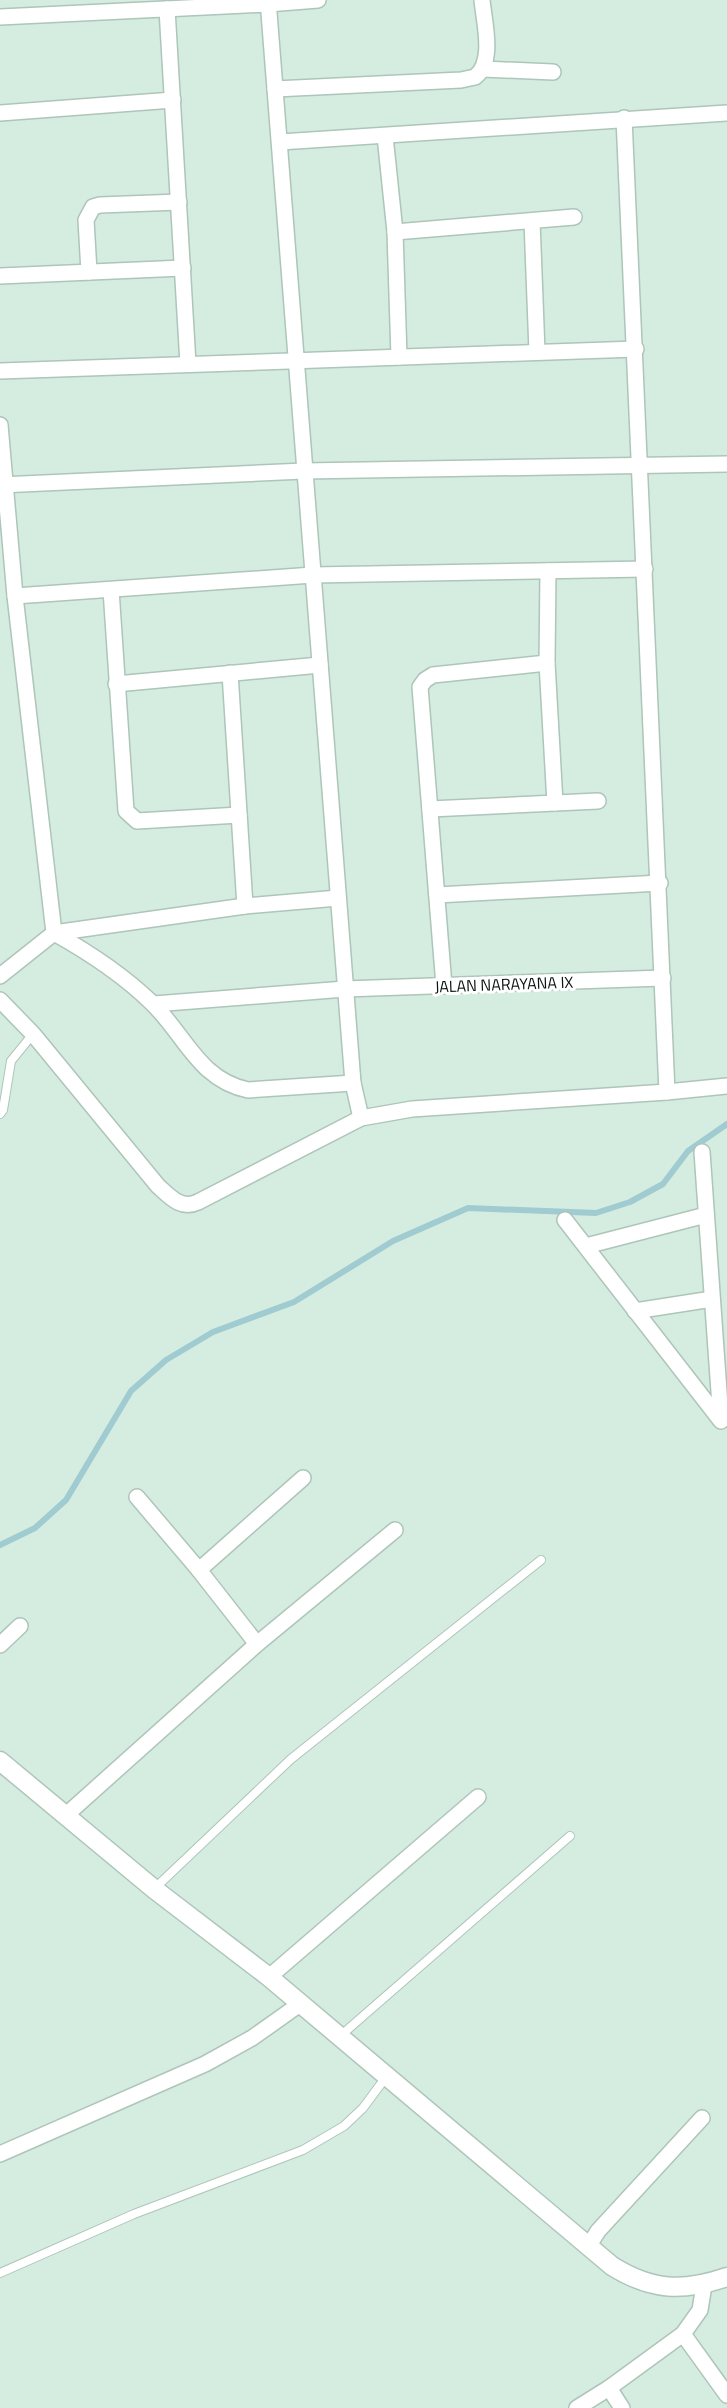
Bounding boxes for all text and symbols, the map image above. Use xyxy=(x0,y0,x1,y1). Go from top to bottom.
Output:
street label: JALAN NARAYANA IX xyxy=(434,970,574,998)

